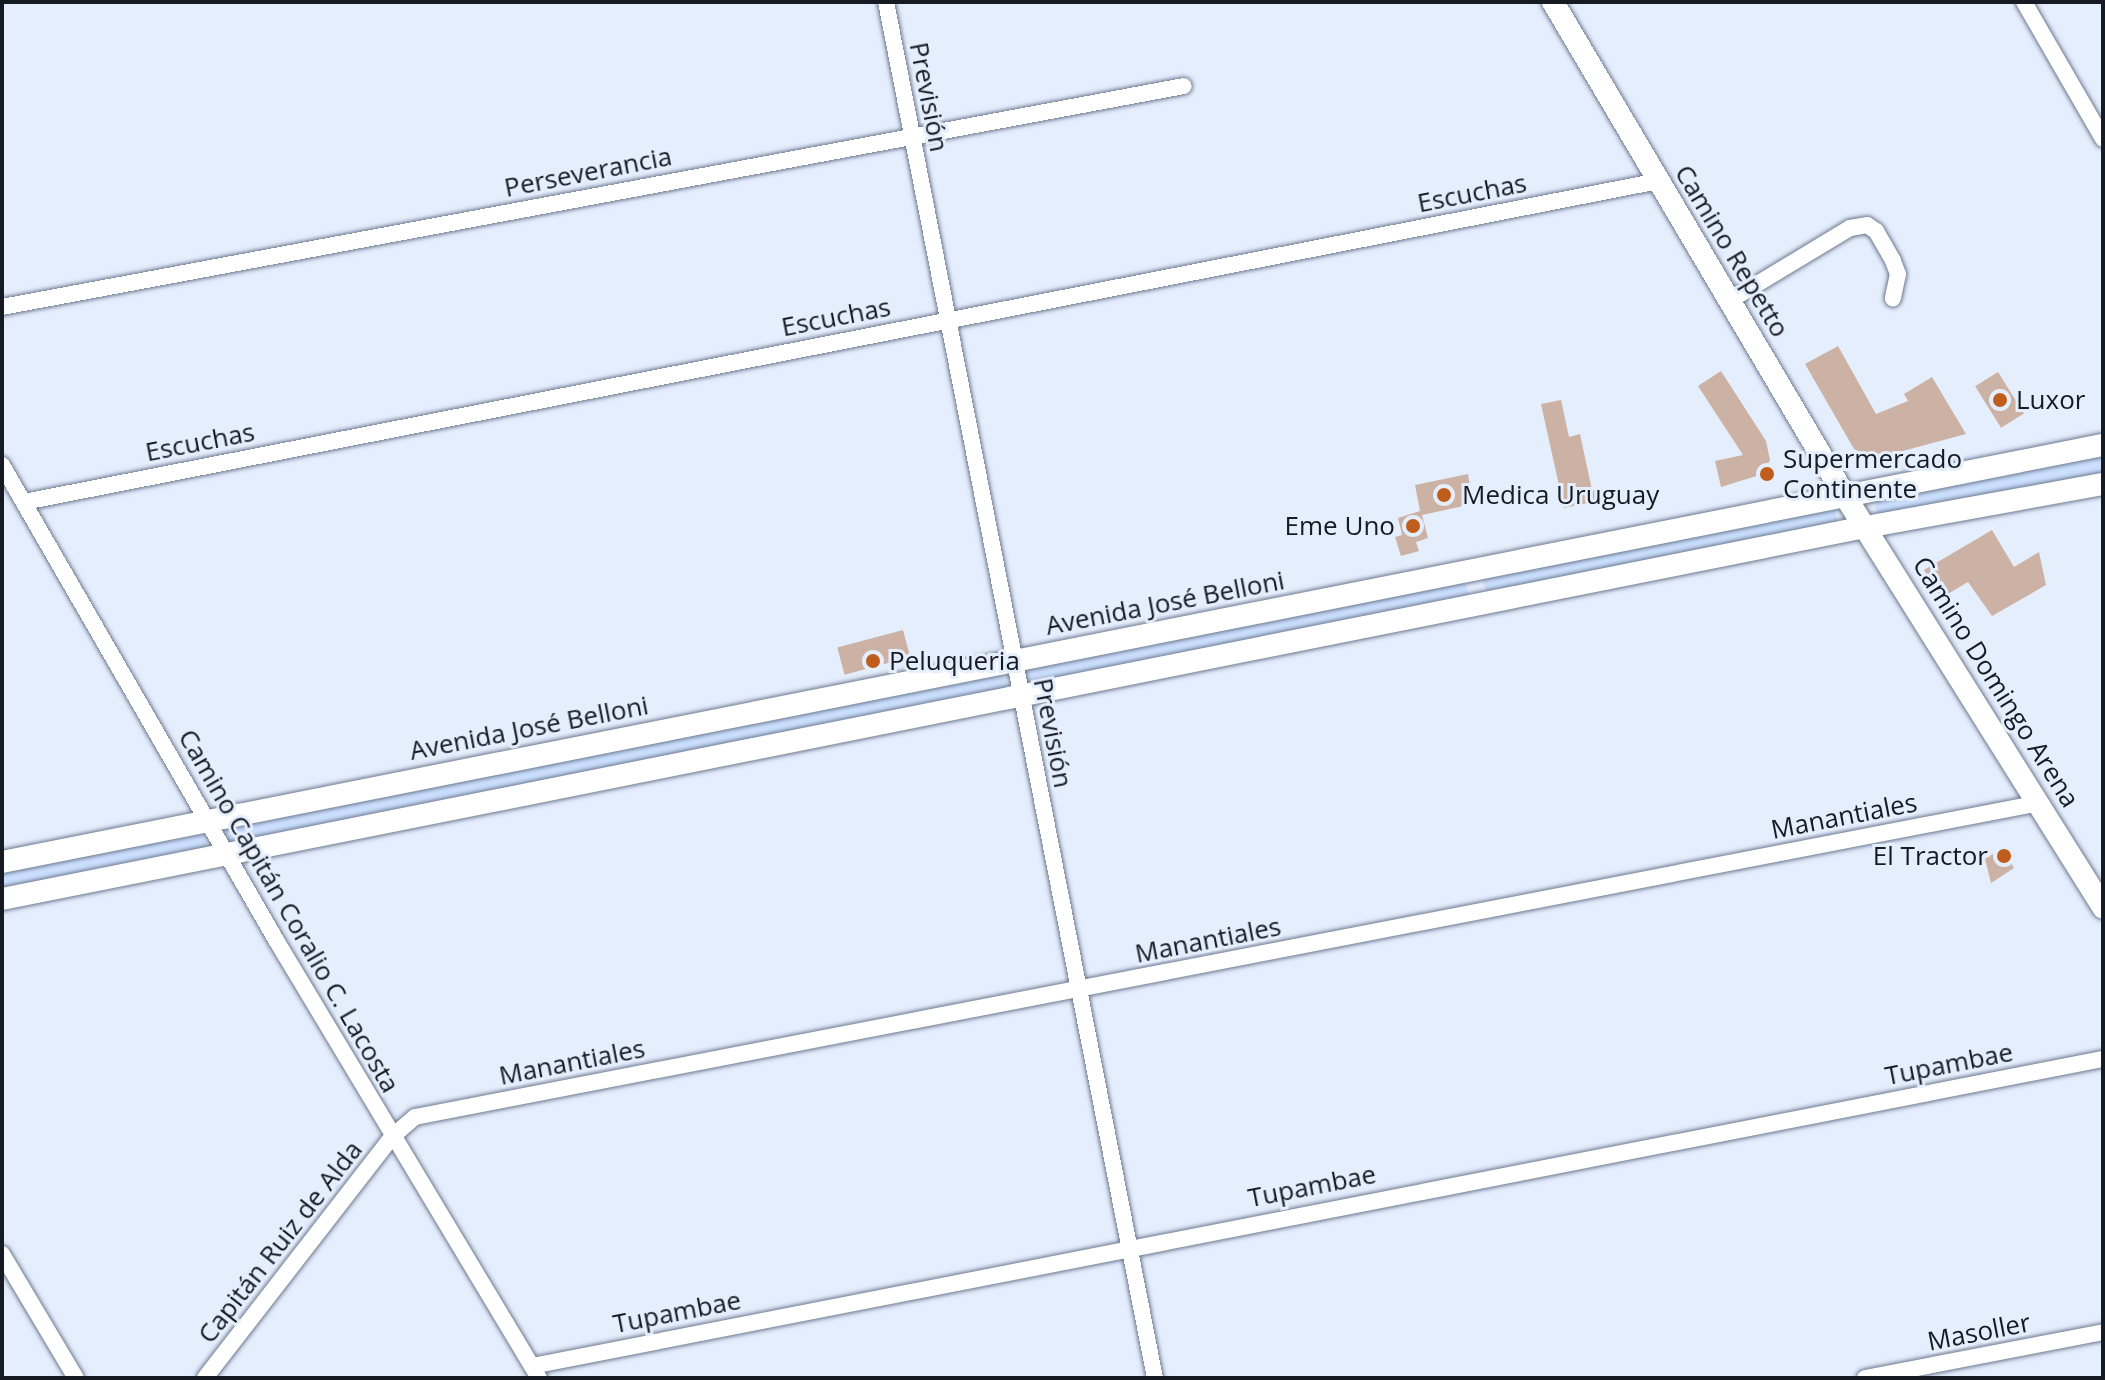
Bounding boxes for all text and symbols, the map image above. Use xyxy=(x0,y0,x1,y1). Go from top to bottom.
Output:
street label: Previsión xyxy=(903,40,955,154)
street label: Perseverancia xyxy=(502,140,674,204)
street label: Camino Repetto xyxy=(1668,159,1796,343)
street label: Escuchas xyxy=(1415,167,1529,219)
street label: Escuchas xyxy=(779,291,893,343)
place label: Luxor xyxy=(2016,384,2085,416)
marker: Luxor xyxy=(1991,391,2009,409)
street label: Escuchas xyxy=(143,416,257,468)
place label: Supermercado Continente xyxy=(1783,443,1962,504)
marker: Supermercado Continente xyxy=(1758,465,1776,483)
place label: Medica Uruguay xyxy=(1462,479,1659,511)
marker: Medica Uruguay xyxy=(1433,484,1455,506)
place label: Eme Uno xyxy=(1285,510,1395,542)
marker: Eme Uno xyxy=(1402,515,1424,537)
street label: Camino Domingo Arena xyxy=(1906,551,2086,813)
street label: Avenida José Belloni xyxy=(1043,565,1287,641)
place label: Peluqueria xyxy=(889,645,1020,677)
marker: Peluqueria xyxy=(864,652,882,670)
street label: Previsión xyxy=(1027,676,1079,790)
street label: Avenida José Belloni xyxy=(407,690,651,766)
street label: Camino Capitán Coralio C. Lacosta xyxy=(172,724,406,1098)
street label: Manantiales xyxy=(1768,787,1920,845)
place label: El Tractor xyxy=(1873,840,1988,872)
marker: El Tractor xyxy=(1995,847,2013,865)
street label: Manantiales xyxy=(1132,911,1284,969)
street label: Manantiales xyxy=(496,1033,648,1091)
street label: Tupambae xyxy=(1882,1036,2016,1092)
street label: Capitán Ruiz de Alda xyxy=(191,1135,369,1349)
street label: Tupambae xyxy=(1245,1158,1379,1214)
street label: Tupambae xyxy=(610,1284,744,1340)
street label: Masoller xyxy=(1925,1307,2033,1357)

